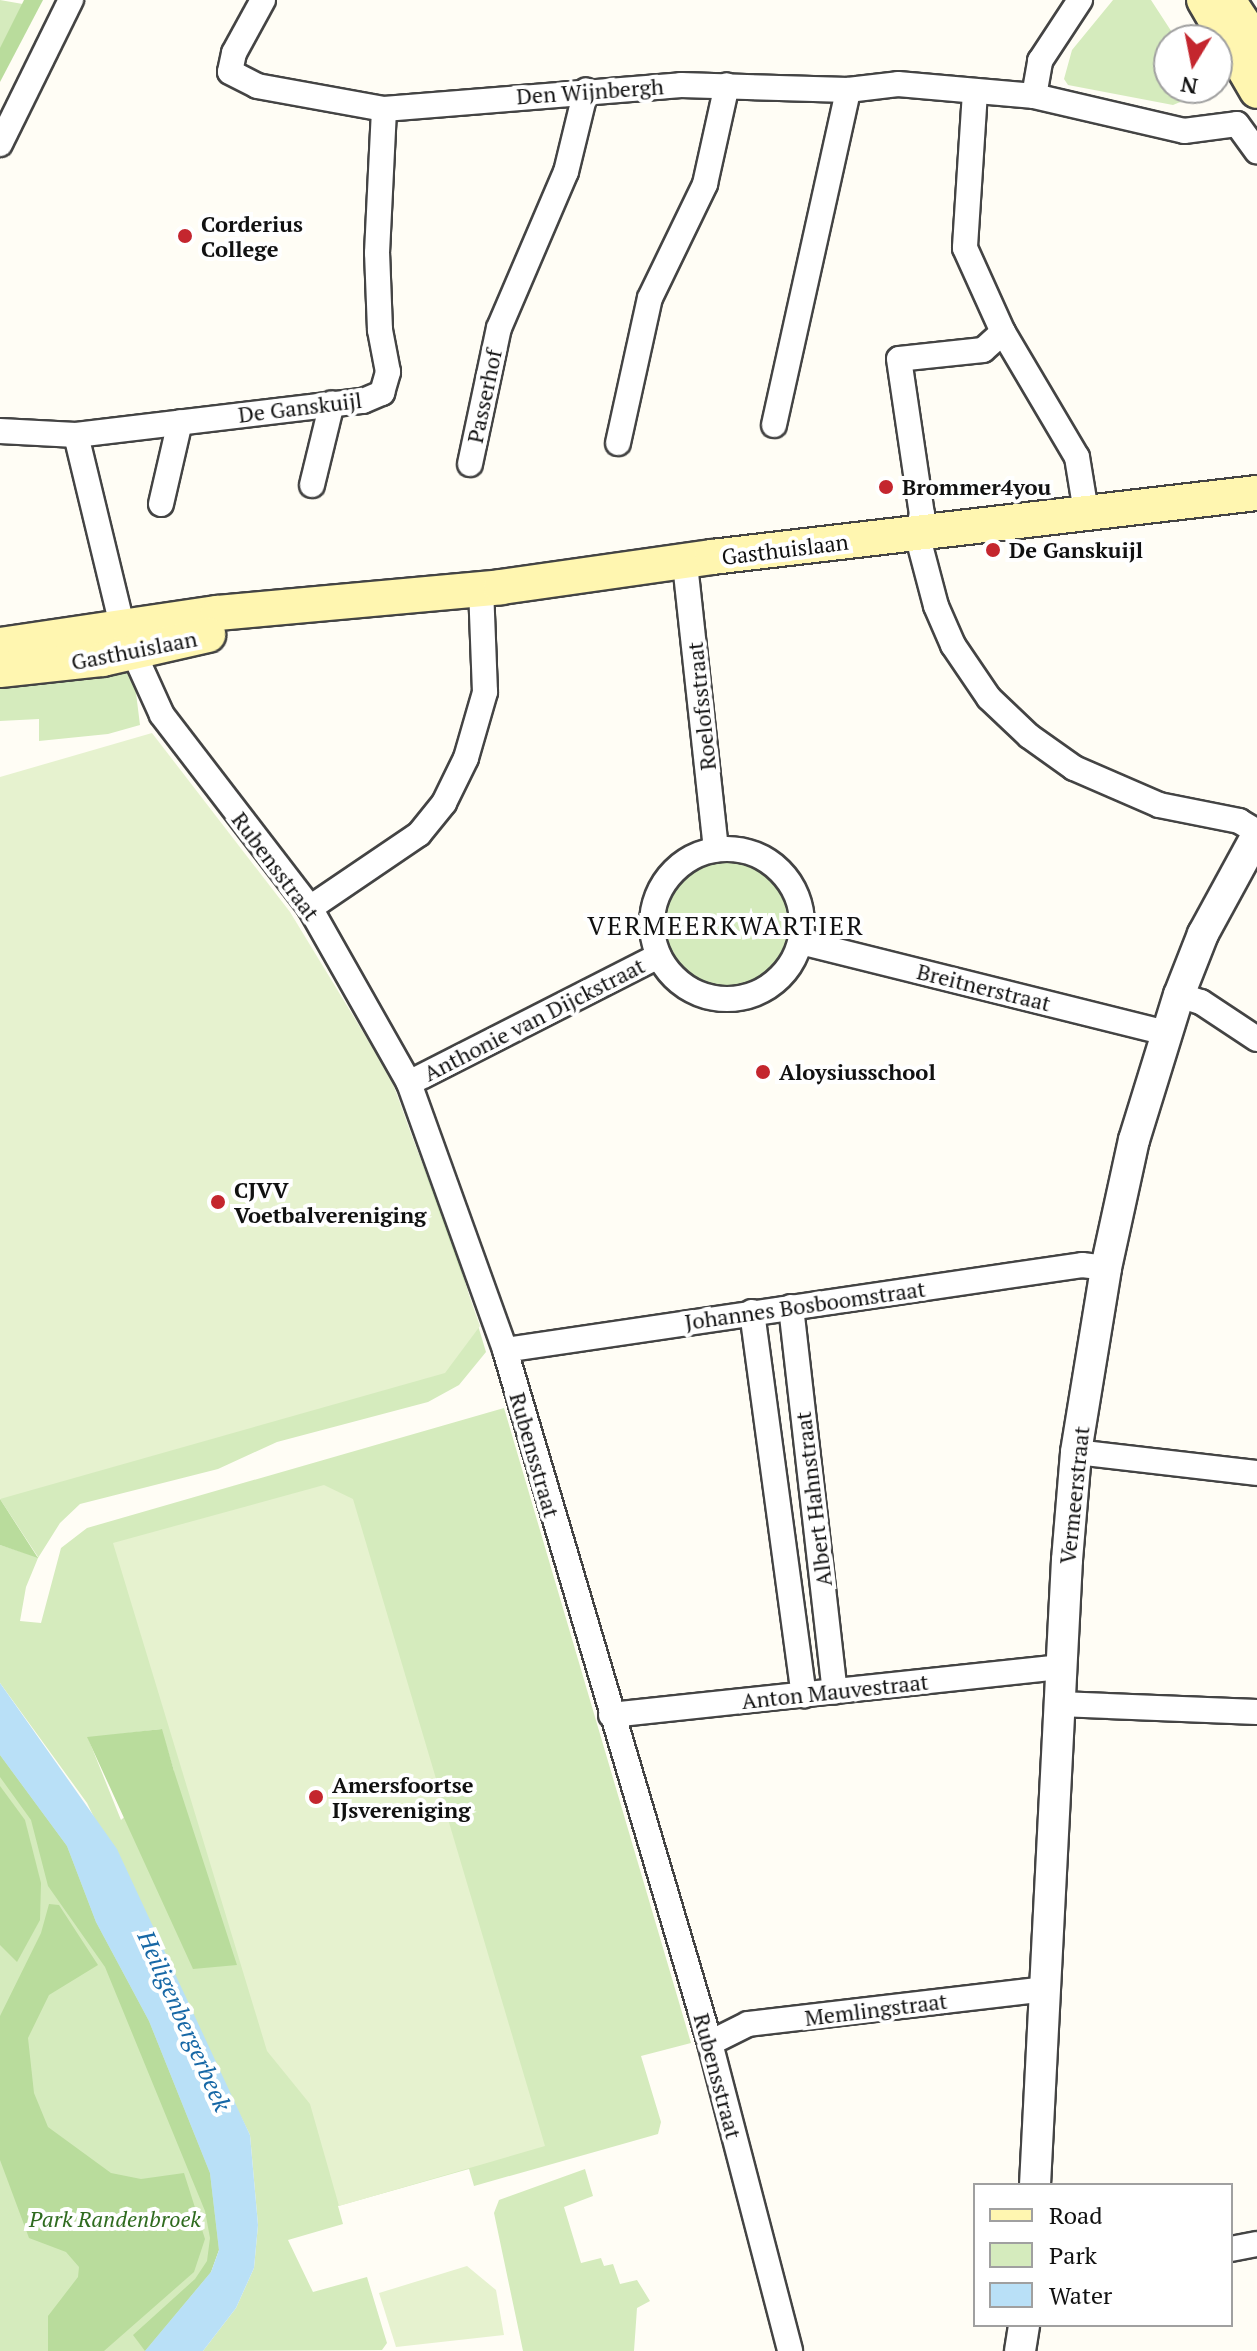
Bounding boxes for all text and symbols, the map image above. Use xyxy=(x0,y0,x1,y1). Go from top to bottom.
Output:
north arrow xyxy=(1153,24,1233,104)
text: N xyxy=(1178,70,1200,102)
street label: Den Wijnbergh xyxy=(515,73,665,109)
place label: Corderius College xyxy=(201,210,303,262)
marker: Corderius College xyxy=(176,227,194,245)
street label: Passerhof xyxy=(461,347,507,445)
street label: De Ganskuijl xyxy=(237,386,363,428)
place label: Brommer4you xyxy=(902,474,1051,500)
marker: Brommer4you xyxy=(877,478,895,496)
street label: Gasthuislaan xyxy=(720,528,850,570)
place label: De Ganskuijl xyxy=(1009,537,1143,563)
marker: De Ganskuijl xyxy=(984,541,1002,559)
street label: Gasthuislaan xyxy=(69,625,199,675)
street label: Roelofsstraat xyxy=(681,640,721,772)
street label: Rubensstraat xyxy=(227,807,325,925)
district label: VERMEERKWARTIER xyxy=(587,910,865,942)
street label: Anthonie van Dijckstraat xyxy=(419,952,649,1086)
street label: Breitnerstraat xyxy=(914,958,1054,1016)
place label: Aloysiusschool xyxy=(779,1059,936,1085)
marker: Aloysiusschool xyxy=(754,1063,772,1081)
place label: CJVV Voetbalvereniging xyxy=(234,1176,426,1228)
marker: CJVV Voetbalvereniging xyxy=(209,1193,227,1211)
street label: Johannes Bosboomstraat xyxy=(683,1275,927,1335)
street label: Rubensstraat xyxy=(505,1389,565,1521)
street label: Albert Hahnstraat xyxy=(789,1410,837,1588)
street label: Vermeerstraat xyxy=(1054,1425,1094,1565)
street label: Anton Mauvestraat xyxy=(740,1668,930,1714)
place label: Amersfoortse IJsvereniging xyxy=(332,1771,474,1822)
marker: Amersfoortse IJsvereniging xyxy=(307,1788,325,1806)
water label: Heiligenbergerbeek xyxy=(131,1926,237,2116)
street label: Memlingstraat xyxy=(803,1987,949,2031)
street label: Rubensstraat xyxy=(689,2010,747,2142)
legend xyxy=(973,2183,1233,2327)
text: Road xyxy=(1049,2199,1103,2231)
park label: Park Randenbroek xyxy=(29,2206,201,2232)
text: Park xyxy=(1049,2239,1097,2271)
text: Water xyxy=(1049,2279,1112,2311)

